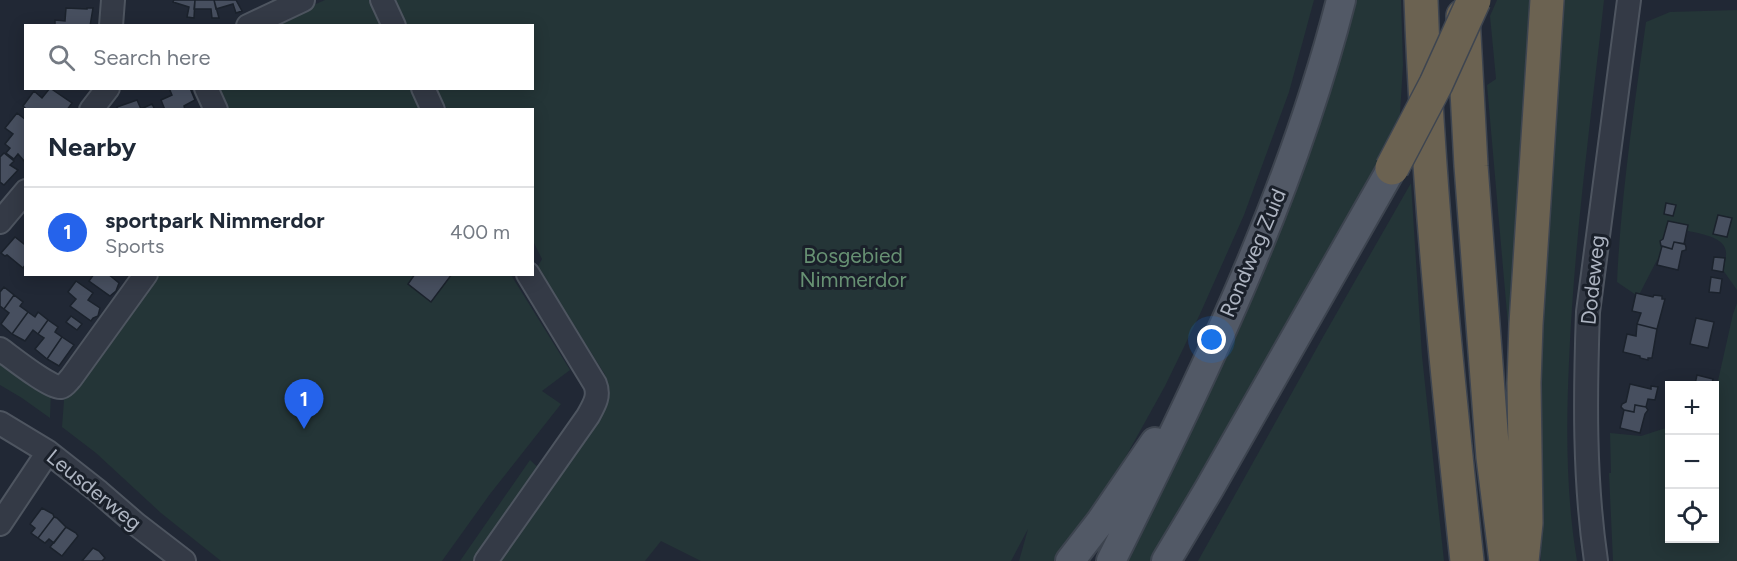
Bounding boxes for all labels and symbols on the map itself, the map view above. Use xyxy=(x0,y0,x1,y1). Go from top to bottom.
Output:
street label: Rondweg Zuid xyxy=(1214,185,1291,321)
street label: Dodeweg xyxy=(1575,234,1610,326)
park label: Bosgebied Nimmerdor xyxy=(799,243,907,292)
your location xyxy=(1197,325,1226,354)
pin: 1 xyxy=(284,380,324,429)
street label: Leusderweg xyxy=(42,444,147,535)

